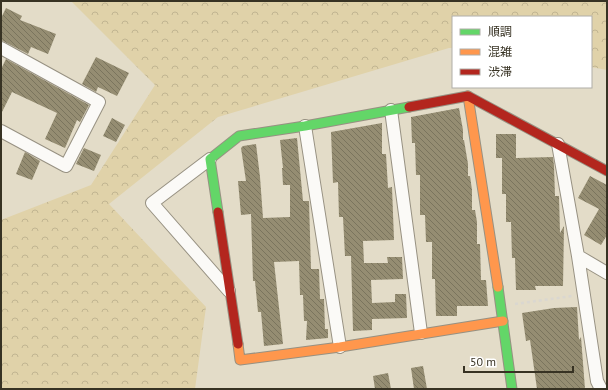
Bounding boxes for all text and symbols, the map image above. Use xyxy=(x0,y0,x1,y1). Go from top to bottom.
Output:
legend xyxy=(452,16,592,88)
text: 順調 xyxy=(488,24,512,39)
text: 混雑 xyxy=(488,44,512,59)
text: 渋滞 xyxy=(488,64,512,79)
scale bar xyxy=(464,348,573,374)
text: 50 m xyxy=(470,354,496,369)

